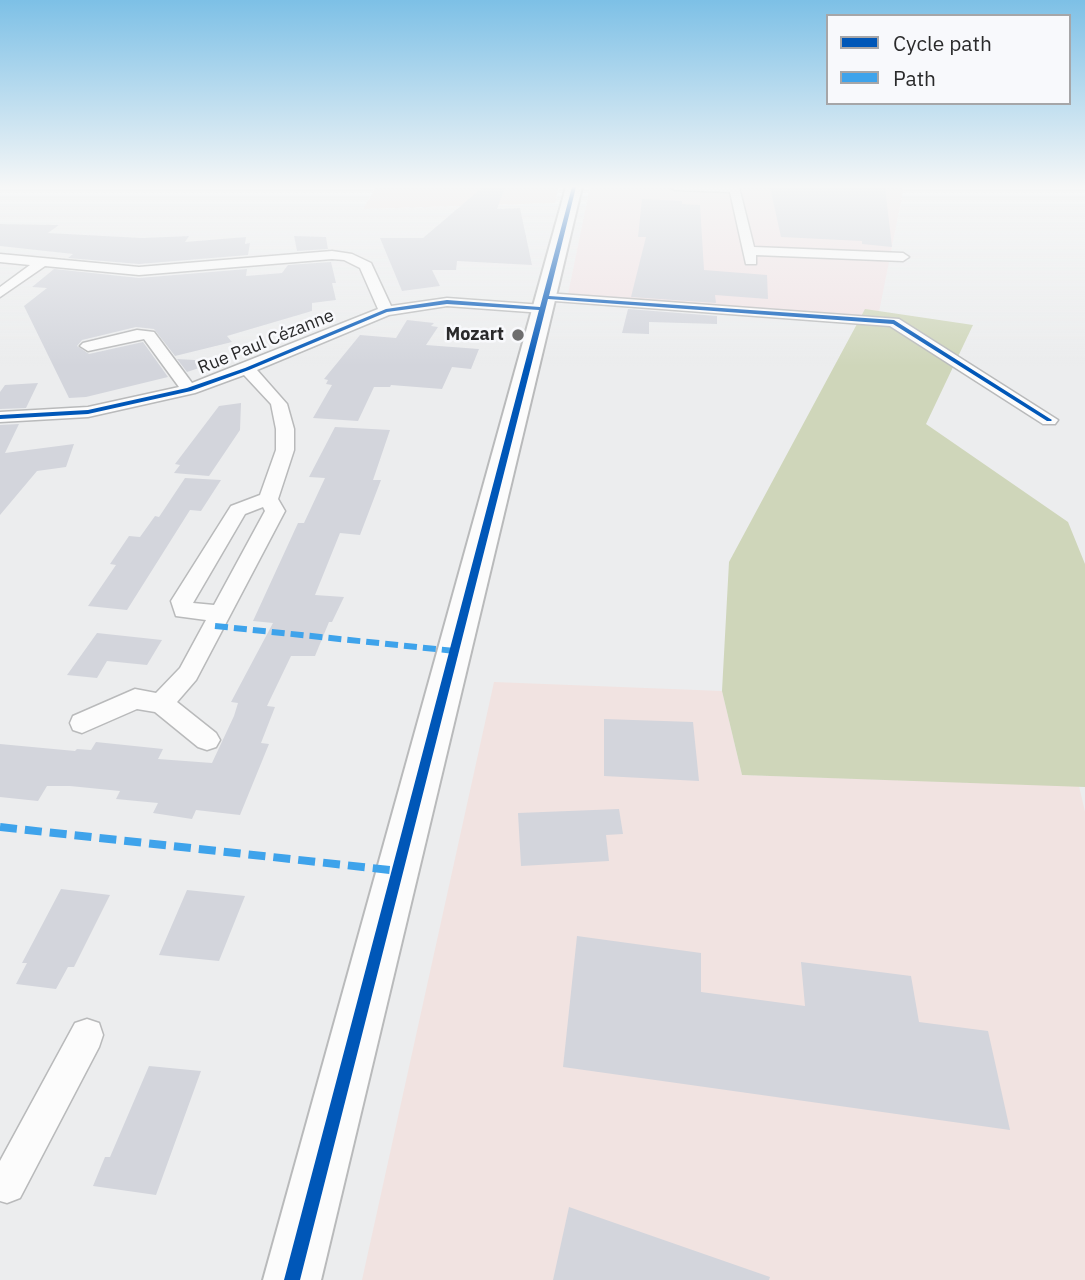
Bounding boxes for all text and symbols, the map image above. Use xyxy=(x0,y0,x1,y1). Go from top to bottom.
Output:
legend xyxy=(826,14,1071,105)
text: Cycle path xyxy=(893,29,992,57)
text: Path xyxy=(893,64,936,92)
street label: Rue Paul Cézanne xyxy=(195,305,337,379)
place label: Mozart xyxy=(445,324,504,346)
marker: Mozart xyxy=(510,327,526,343)

